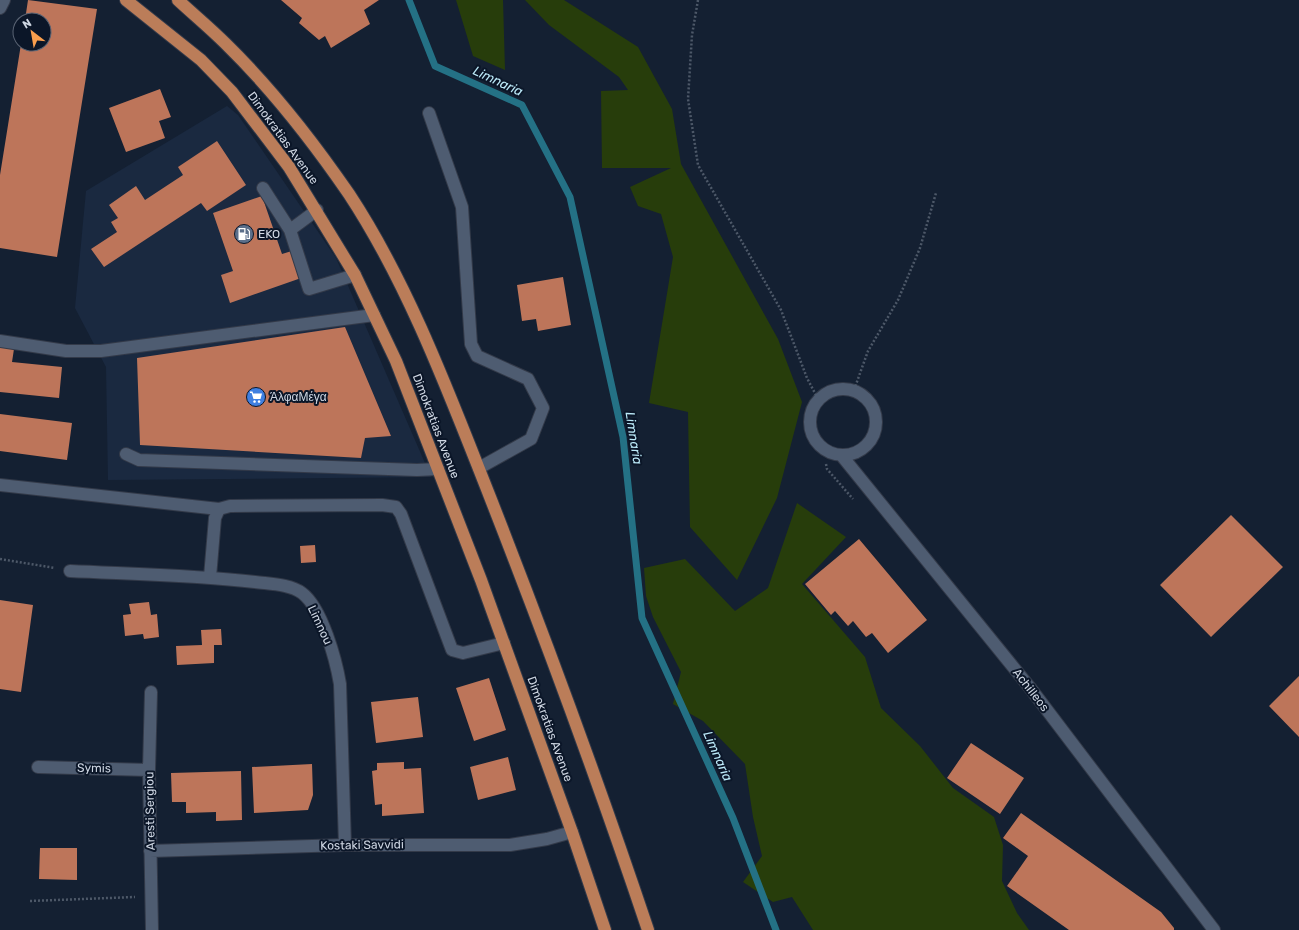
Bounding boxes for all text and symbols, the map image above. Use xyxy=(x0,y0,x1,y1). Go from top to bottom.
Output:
north arrow xyxy=(12,12,52,52)
text: N xyxy=(20,16,34,31)
water label: Limnaria xyxy=(471,63,526,99)
street label: Dimokratias Avenue xyxy=(245,89,321,187)
fuel station icon: EKO xyxy=(233,223,255,245)
place label: EKO xyxy=(258,227,280,241)
street label: Dimokratias Avenue xyxy=(410,372,463,481)
supermarket icon: ΆλφαΜέγα xyxy=(245,386,267,408)
place label: ΆλφαΜέγα xyxy=(270,390,327,404)
water label: Limnaria xyxy=(622,411,646,466)
street label: Limnou xyxy=(305,603,335,647)
street label: Achilleos xyxy=(1010,666,1052,714)
street label: Dimokratias Avenue xyxy=(524,674,576,784)
water label: Limnaria xyxy=(700,729,736,784)
street label: Symis xyxy=(77,761,111,775)
street label: Aresti Sergiou xyxy=(142,772,158,850)
street label: Kostaki Savvidi xyxy=(320,837,404,853)

